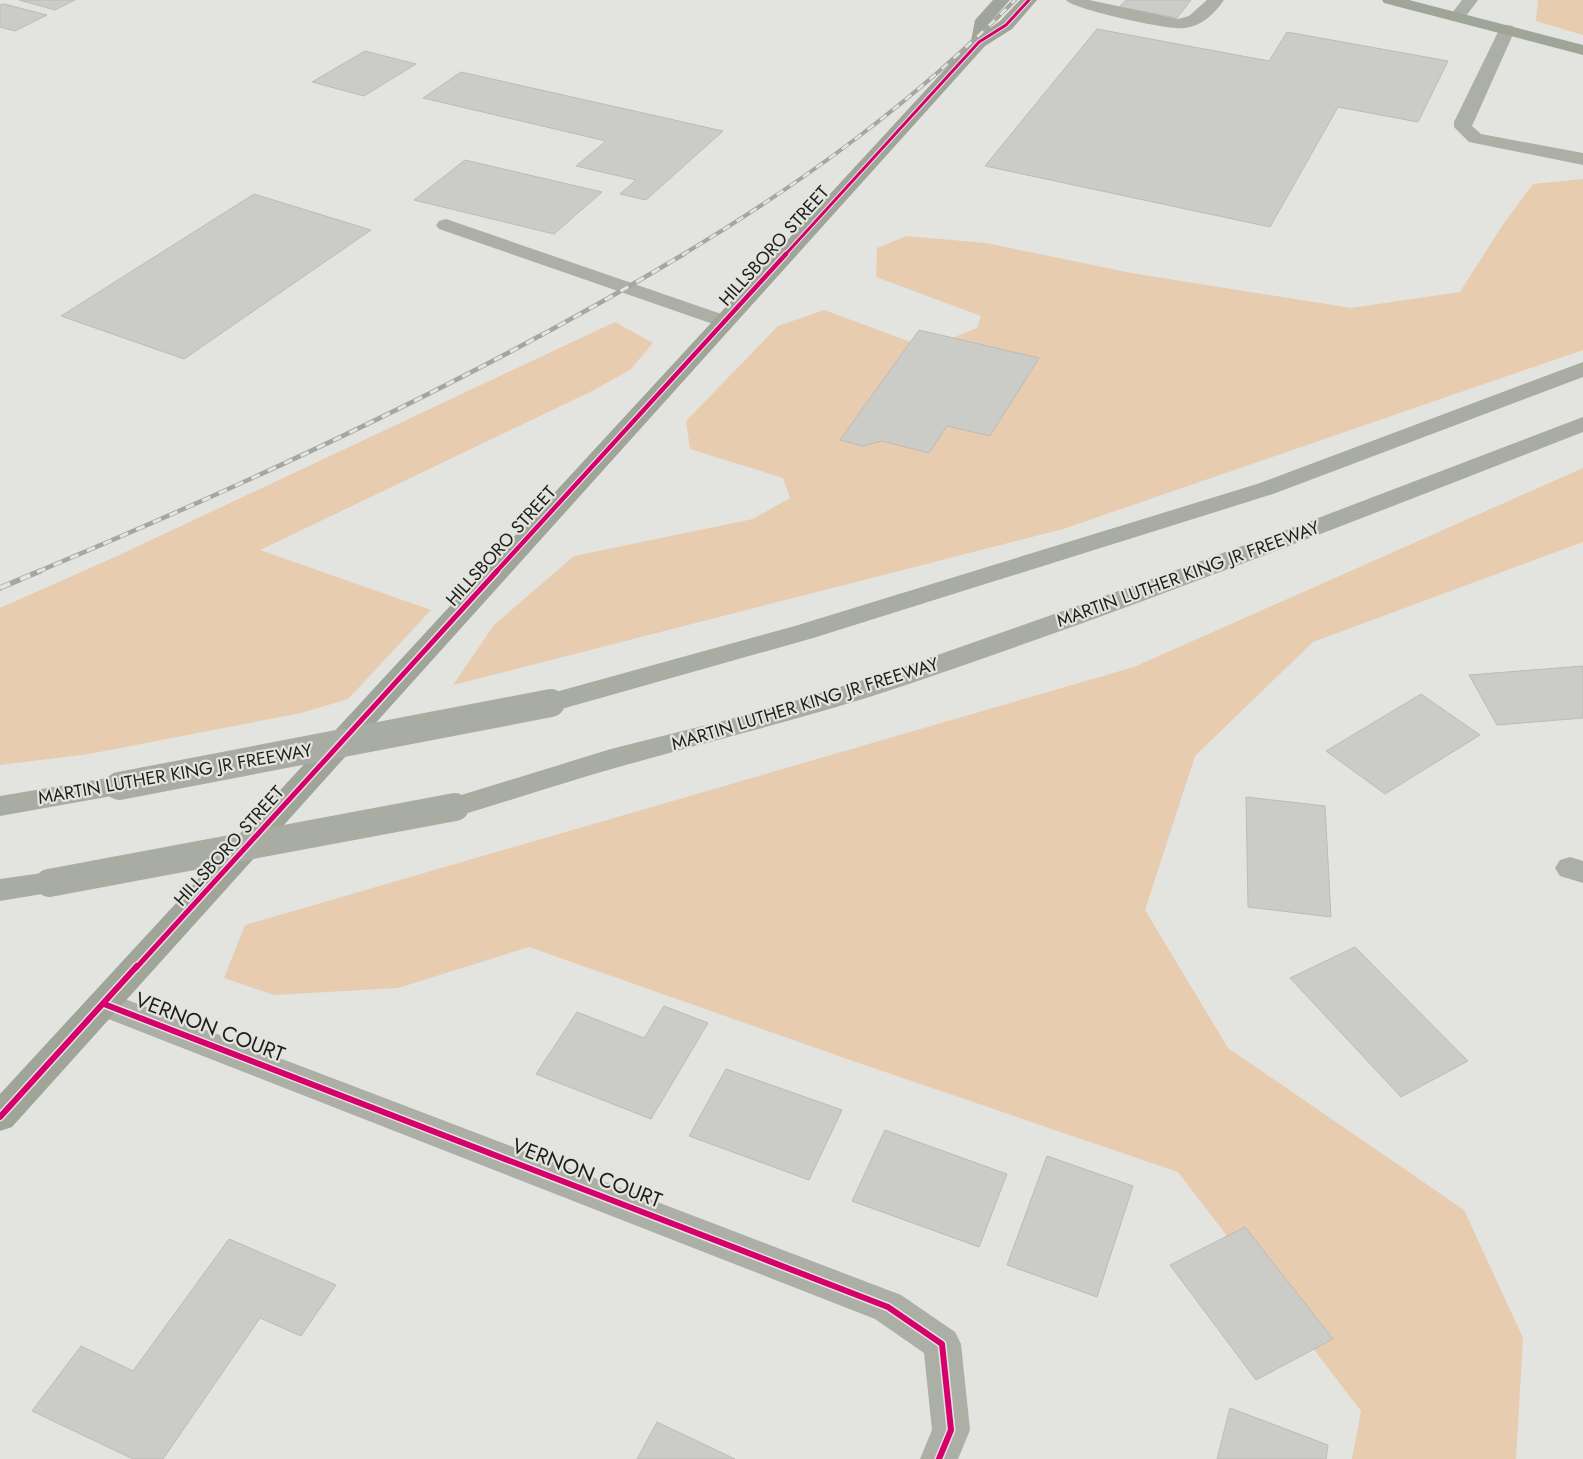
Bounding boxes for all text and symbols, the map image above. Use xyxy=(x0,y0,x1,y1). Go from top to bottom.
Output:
street label: HILLSBORO STREET xyxy=(713,180,836,312)
street label: HILLSBORO STREET xyxy=(440,480,563,612)
street label: MARTIN LUTHER KING JR FREEWAY xyxy=(1053,514,1324,634)
street label: MARTIN LUTHER KING JR FREEWAY xyxy=(668,651,943,757)
street label: MARTIN LUTHER KING JR FREEWAY xyxy=(36,737,315,811)
street label: HILLSBORO STREET xyxy=(168,780,291,912)
street label: VERNON COURT xyxy=(131,985,289,1069)
street label: VERNON COURT xyxy=(508,1131,666,1215)

